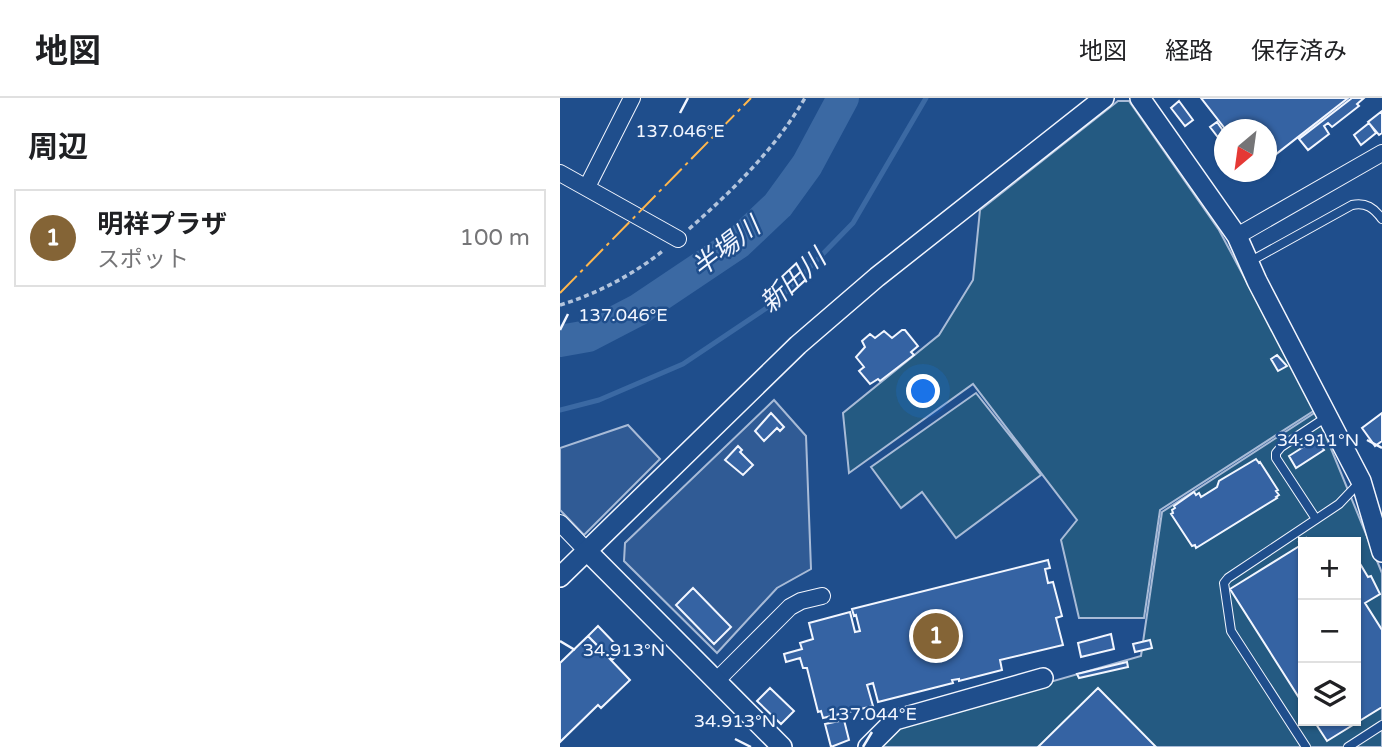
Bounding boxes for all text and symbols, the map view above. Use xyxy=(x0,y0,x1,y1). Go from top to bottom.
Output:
text: 地図 xyxy=(35,32,101,71)
text: 地図 xyxy=(1079,37,1127,66)
text: 経路 xyxy=(1165,37,1213,66)
text: 保存済み xyxy=(1251,37,1347,66)
north arrow xyxy=(1214,119,1277,182)
text: 137.046°E xyxy=(635,120,725,142)
text: 周辺 xyxy=(28,129,88,166)
text: 明祥プラザ xyxy=(97,209,227,240)
water label: 半場川 xyxy=(686,209,769,283)
text: 1 xyxy=(46,224,60,252)
text: 100 m xyxy=(460,224,530,252)
water label: 新田川 xyxy=(754,241,834,319)
text: スポット xyxy=(97,246,189,274)
text: 137.046°E xyxy=(578,304,668,326)
your location xyxy=(906,374,940,408)
text: 34.911°N xyxy=(1277,429,1359,451)
map controls xyxy=(1298,537,1361,726)
button: + xyxy=(1298,537,1361,600)
button: − xyxy=(1298,600,1361,663)
pin: 1 xyxy=(913,610,959,662)
text: 34.913°N xyxy=(583,639,665,661)
button: layers xyxy=(1298,663,1361,726)
text: 137.044°E xyxy=(827,703,917,725)
text: 34.913°N xyxy=(694,710,776,732)

